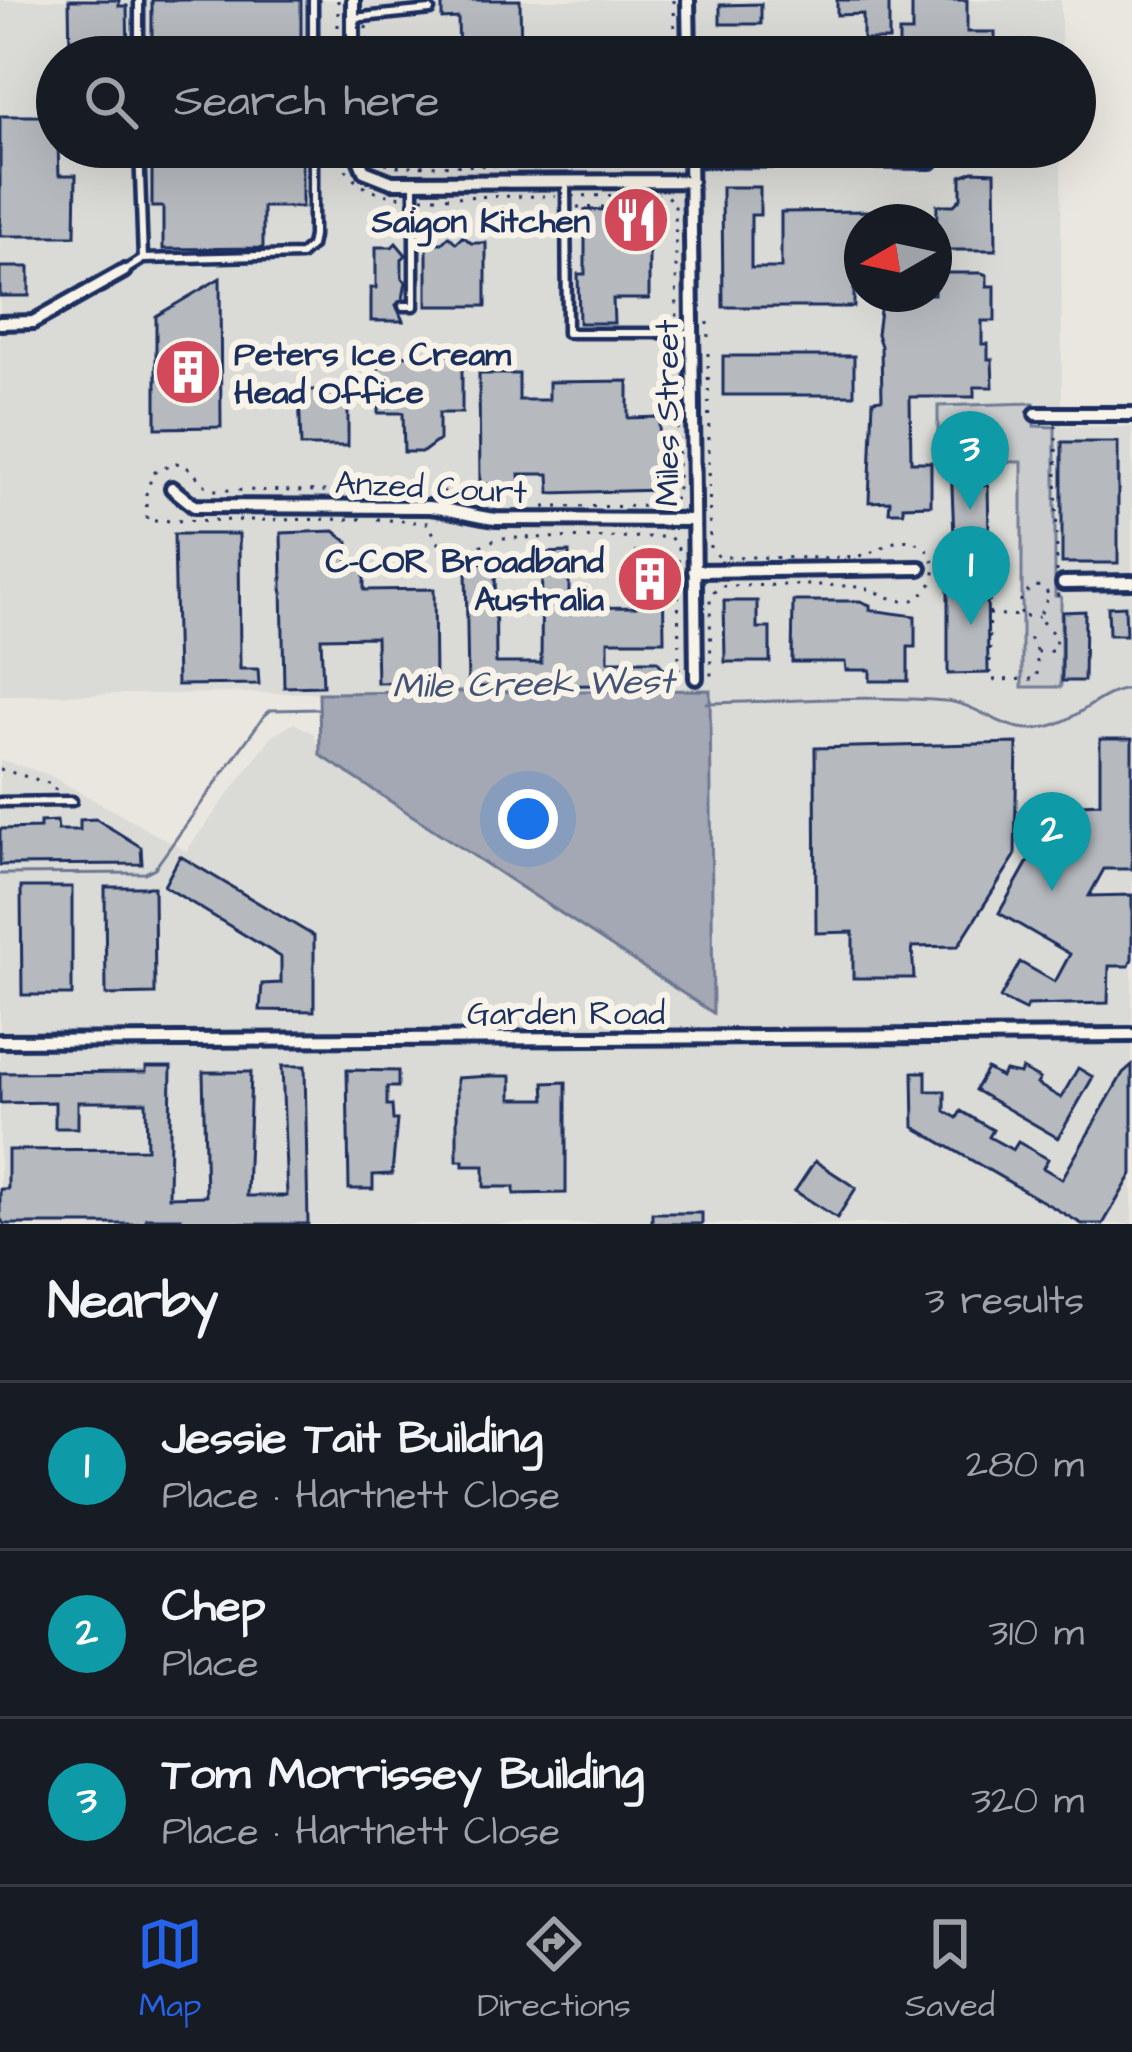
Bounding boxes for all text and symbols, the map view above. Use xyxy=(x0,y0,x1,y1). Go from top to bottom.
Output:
search box xyxy=(36,36,1096,168)
icon: search xyxy=(78,69,144,135)
text: Search here xyxy=(174,71,440,133)
restaurant icon: Saigon Kitchen xyxy=(601,185,671,255)
place label: Saigon Kitchen xyxy=(371,199,590,247)
north arrow xyxy=(844,204,952,312)
street label: Miles Street xyxy=(645,320,691,506)
place label: Peters Ice Cream Head Office xyxy=(234,332,511,416)
building icon: Peters Ice Cream Head Office xyxy=(153,337,223,407)
pin: 3 xyxy=(931,411,1009,510)
street label: Anzed Court xyxy=(334,460,528,516)
pin: 1 xyxy=(932,526,1010,625)
place label: C-COR Broadband Australia xyxy=(325,539,604,623)
building icon: C-COR Broadband Australia xyxy=(615,544,685,614)
water label: Mile Creek West xyxy=(392,656,678,712)
your location xyxy=(498,789,558,849)
pin: 2 xyxy=(1013,792,1091,891)
street label: Garden Road xyxy=(467,991,665,1037)
text: Nearby xyxy=(48,1267,218,1338)
text: 3 results xyxy=(925,1275,1084,1329)
text: Jessie Tait Building xyxy=(162,1408,543,1470)
text: 1 xyxy=(85,1439,90,1493)
text: 280 m xyxy=(966,1439,1084,1493)
text: Place · Hartnett Close xyxy=(162,1470,560,1524)
text: Chep xyxy=(162,1576,266,1638)
text: 2 xyxy=(76,1607,98,1661)
text: 310 m xyxy=(989,1607,1084,1661)
text: Place xyxy=(162,1638,259,1692)
text: Tom Morrissey Building xyxy=(162,1744,644,1806)
text: 3 xyxy=(77,1775,97,1829)
text: 320 m xyxy=(971,1775,1084,1829)
text: Place · Hartnett Close xyxy=(162,1806,560,1860)
tab: Map xyxy=(137,1911,203,2029)
tab: Directions xyxy=(477,1911,631,2029)
tab: Saved xyxy=(905,1911,995,2029)

